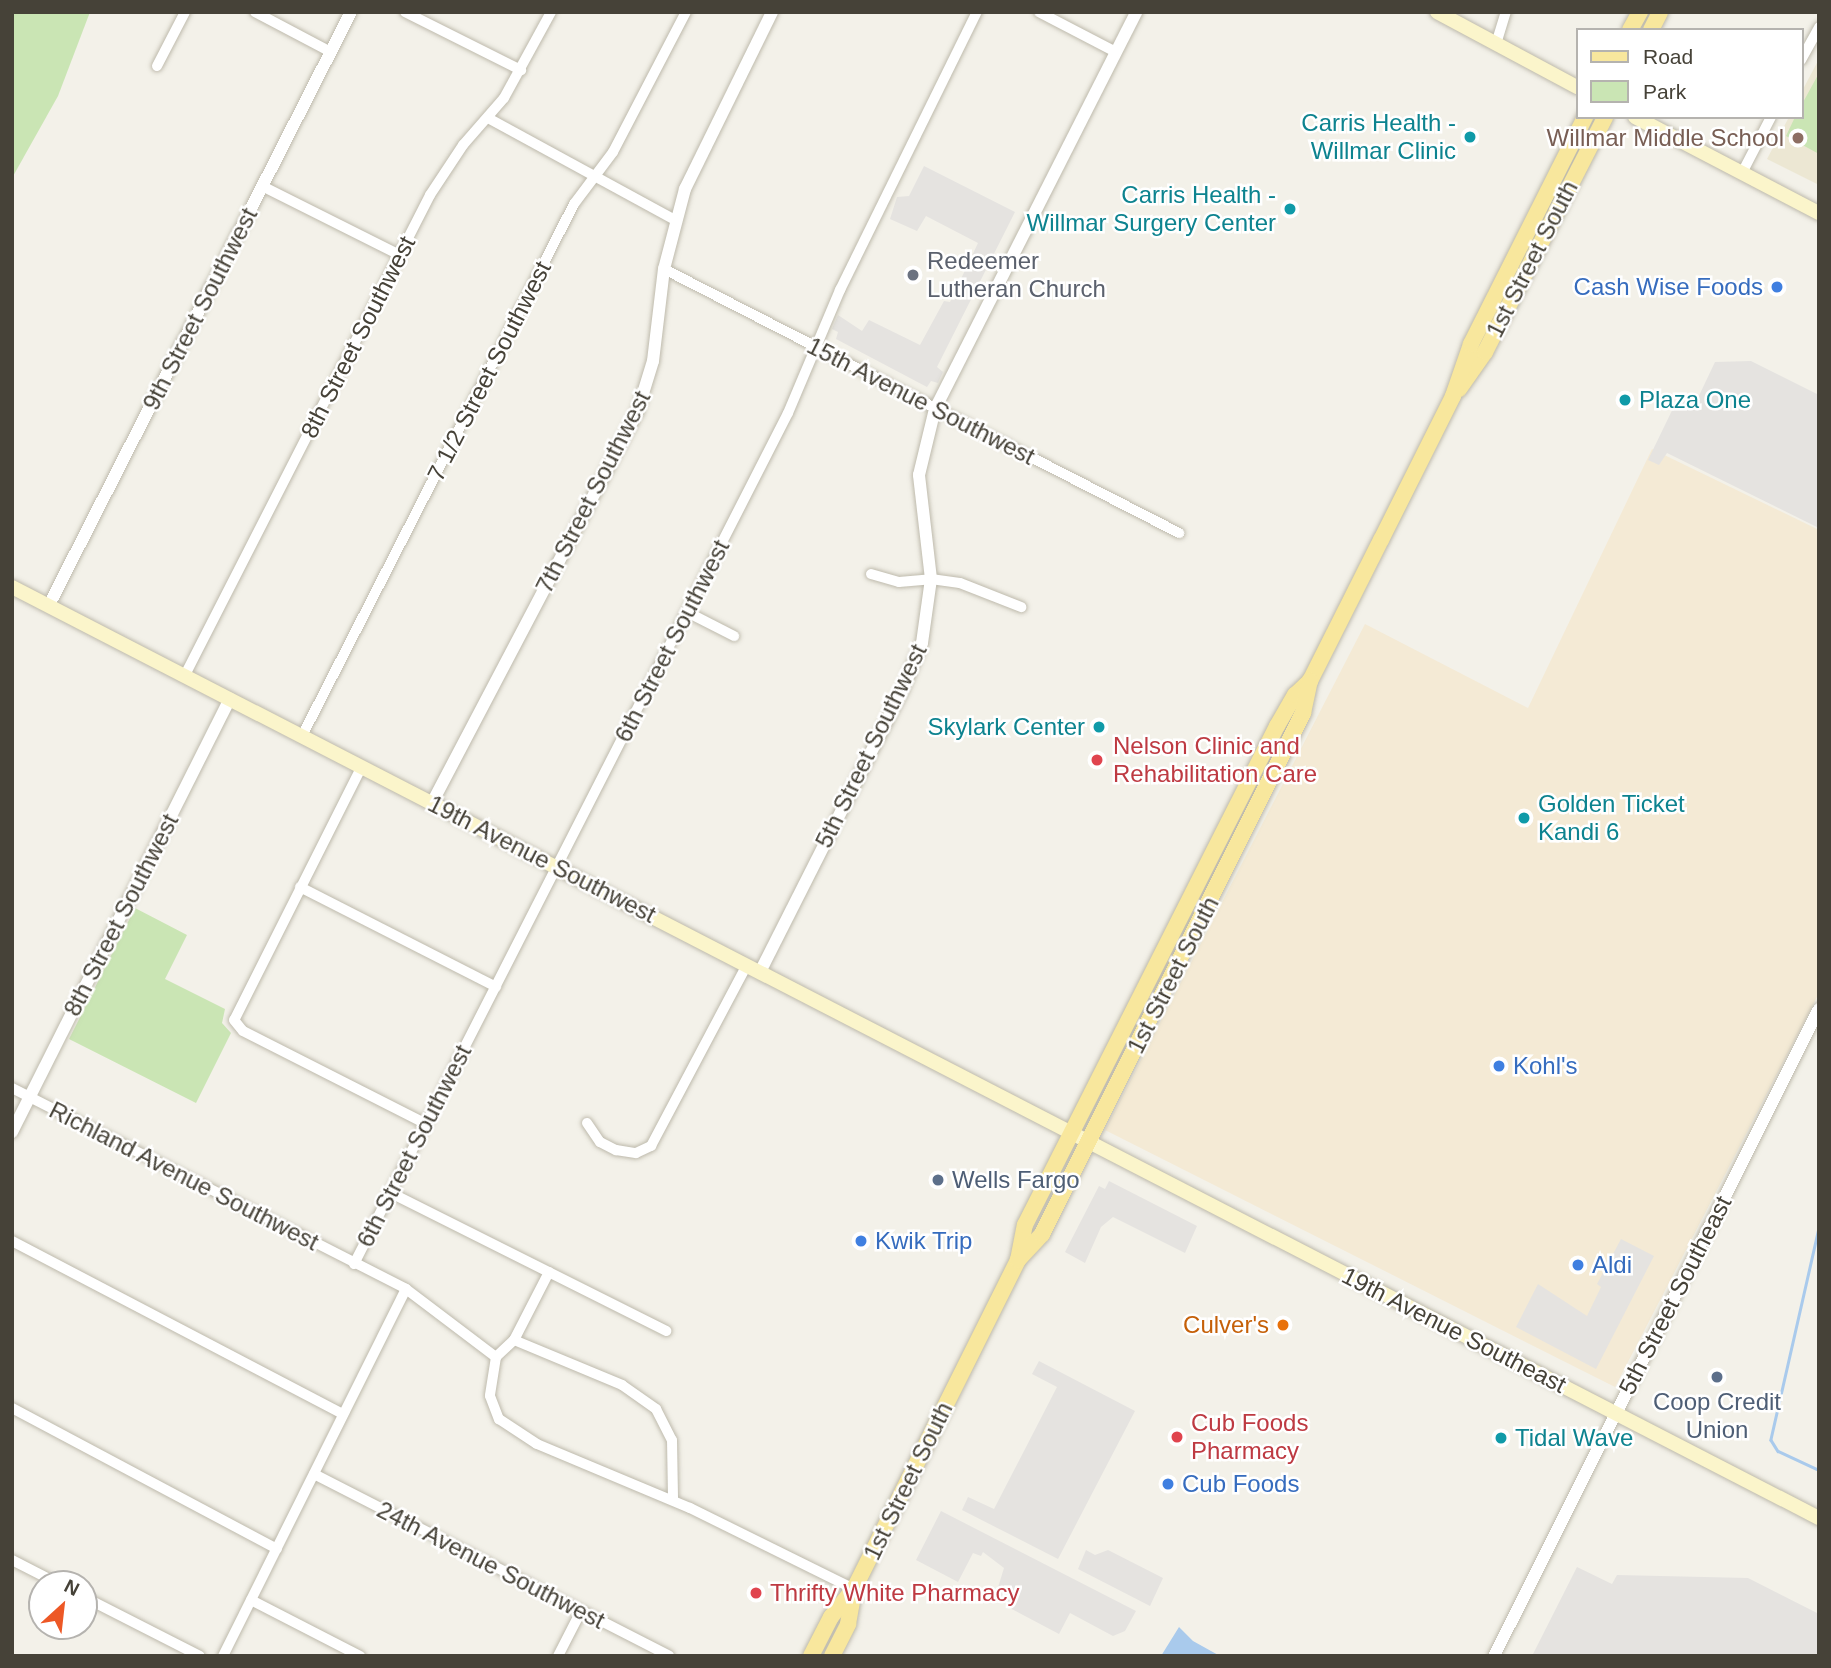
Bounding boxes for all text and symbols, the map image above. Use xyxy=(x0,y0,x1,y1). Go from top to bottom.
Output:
legend xyxy=(1576,28,1803,119)
text: Road xyxy=(1643,45,1693,68)
text: Park xyxy=(1643,80,1686,103)
place label: Carris Health - Willmar Clinic xyxy=(1301,109,1456,165)
place label: Willmar Middle School xyxy=(1547,124,1784,152)
marker: Carris Health - Willmar Clinic xyxy=(1462,129,1478,145)
marker: Willmar Middle School xyxy=(1790,130,1806,146)
street label: 1st Street South xyxy=(1480,176,1584,342)
place label: Carris Health - Willmar Surgery Center xyxy=(1027,181,1276,237)
marker: Carris Health - Willmar Surgery Center xyxy=(1282,201,1298,217)
street label: 9th Street Southwest xyxy=(137,203,263,415)
street label: 8th Street Southwest xyxy=(295,231,421,443)
place label: Redeemer Lutheran Church xyxy=(927,247,1106,303)
street label: 7 1/2 Street Southwest xyxy=(421,256,557,486)
marker: Redeemer Lutheran Church xyxy=(905,267,921,283)
place label: Cash Wise Foods xyxy=(1574,273,1763,301)
marker: Cash Wise Foods xyxy=(1769,279,1785,295)
street label: 15th Avenue Southwest xyxy=(802,331,1040,471)
street label: 7th Street Southwest xyxy=(530,386,656,598)
place label: Plaza One xyxy=(1639,386,1751,414)
marker: Plaza One xyxy=(1617,392,1633,408)
street label: 6th Street Southwest xyxy=(609,535,735,747)
street label: 5th Street Southwest xyxy=(809,640,933,852)
place label: Skylark Center xyxy=(928,713,1085,741)
marker: Skylark Center xyxy=(1091,719,1107,735)
place label: Nelson Clinic and Rehabilitation Care xyxy=(1113,732,1317,788)
marker: Nelson Clinic and Rehabilitation Care xyxy=(1087,750,1107,770)
street label: 19th Avenue Southwest xyxy=(423,789,661,929)
place label: Golden Ticket Kandi 6 xyxy=(1538,790,1685,846)
street label: 8th Street Southwest xyxy=(58,809,184,1021)
marker: Golden Ticket Kandi 6 xyxy=(1516,810,1532,826)
street label: 1st Street South xyxy=(1121,892,1225,1058)
street label: 6th Street Southwest xyxy=(351,1040,477,1252)
place label: Kohl's xyxy=(1513,1052,1578,1080)
marker: Kohl's xyxy=(1491,1058,1507,1074)
street label: Richland Avenue Southwest xyxy=(44,1095,324,1257)
place label: Wells Fargo xyxy=(952,1166,1080,1194)
marker: Wells Fargo xyxy=(930,1172,946,1188)
street label: 5th Street Southeast xyxy=(1613,1191,1737,1399)
place label: Kwik Trip xyxy=(875,1227,973,1255)
marker: Kwik Trip xyxy=(853,1233,869,1249)
place label: Aldi xyxy=(1592,1251,1632,1279)
marker: Aldi xyxy=(1570,1257,1586,1273)
street label: 19th Avenue Southeast xyxy=(1336,1261,1572,1399)
place label: Culver's xyxy=(1183,1311,1269,1339)
marker: Culver's xyxy=(1275,1317,1291,1333)
marker: Coop Credit Union xyxy=(1709,1369,1725,1385)
place label: Coop Credit Union xyxy=(1653,1388,1781,1444)
street label: 1st Street South xyxy=(857,1397,959,1565)
place label: Cub Foods Pharmacy xyxy=(1191,1409,1308,1465)
place label: Tidal Wave xyxy=(1515,1424,1633,1452)
marker: Cub Foods Pharmacy xyxy=(1169,1429,1185,1445)
marker: Tidal Wave xyxy=(1493,1430,1509,1446)
place label: Cub Foods xyxy=(1182,1470,1299,1498)
marker: Cub Foods xyxy=(1160,1476,1176,1492)
street label: 24th Avenue Southwest xyxy=(372,1495,610,1635)
north arrow xyxy=(28,1570,98,1640)
text: N xyxy=(61,1575,83,1600)
place label: Thrifty White Pharmacy xyxy=(770,1579,1019,1607)
marker: Thrifty White Pharmacy xyxy=(748,1585,764,1601)

